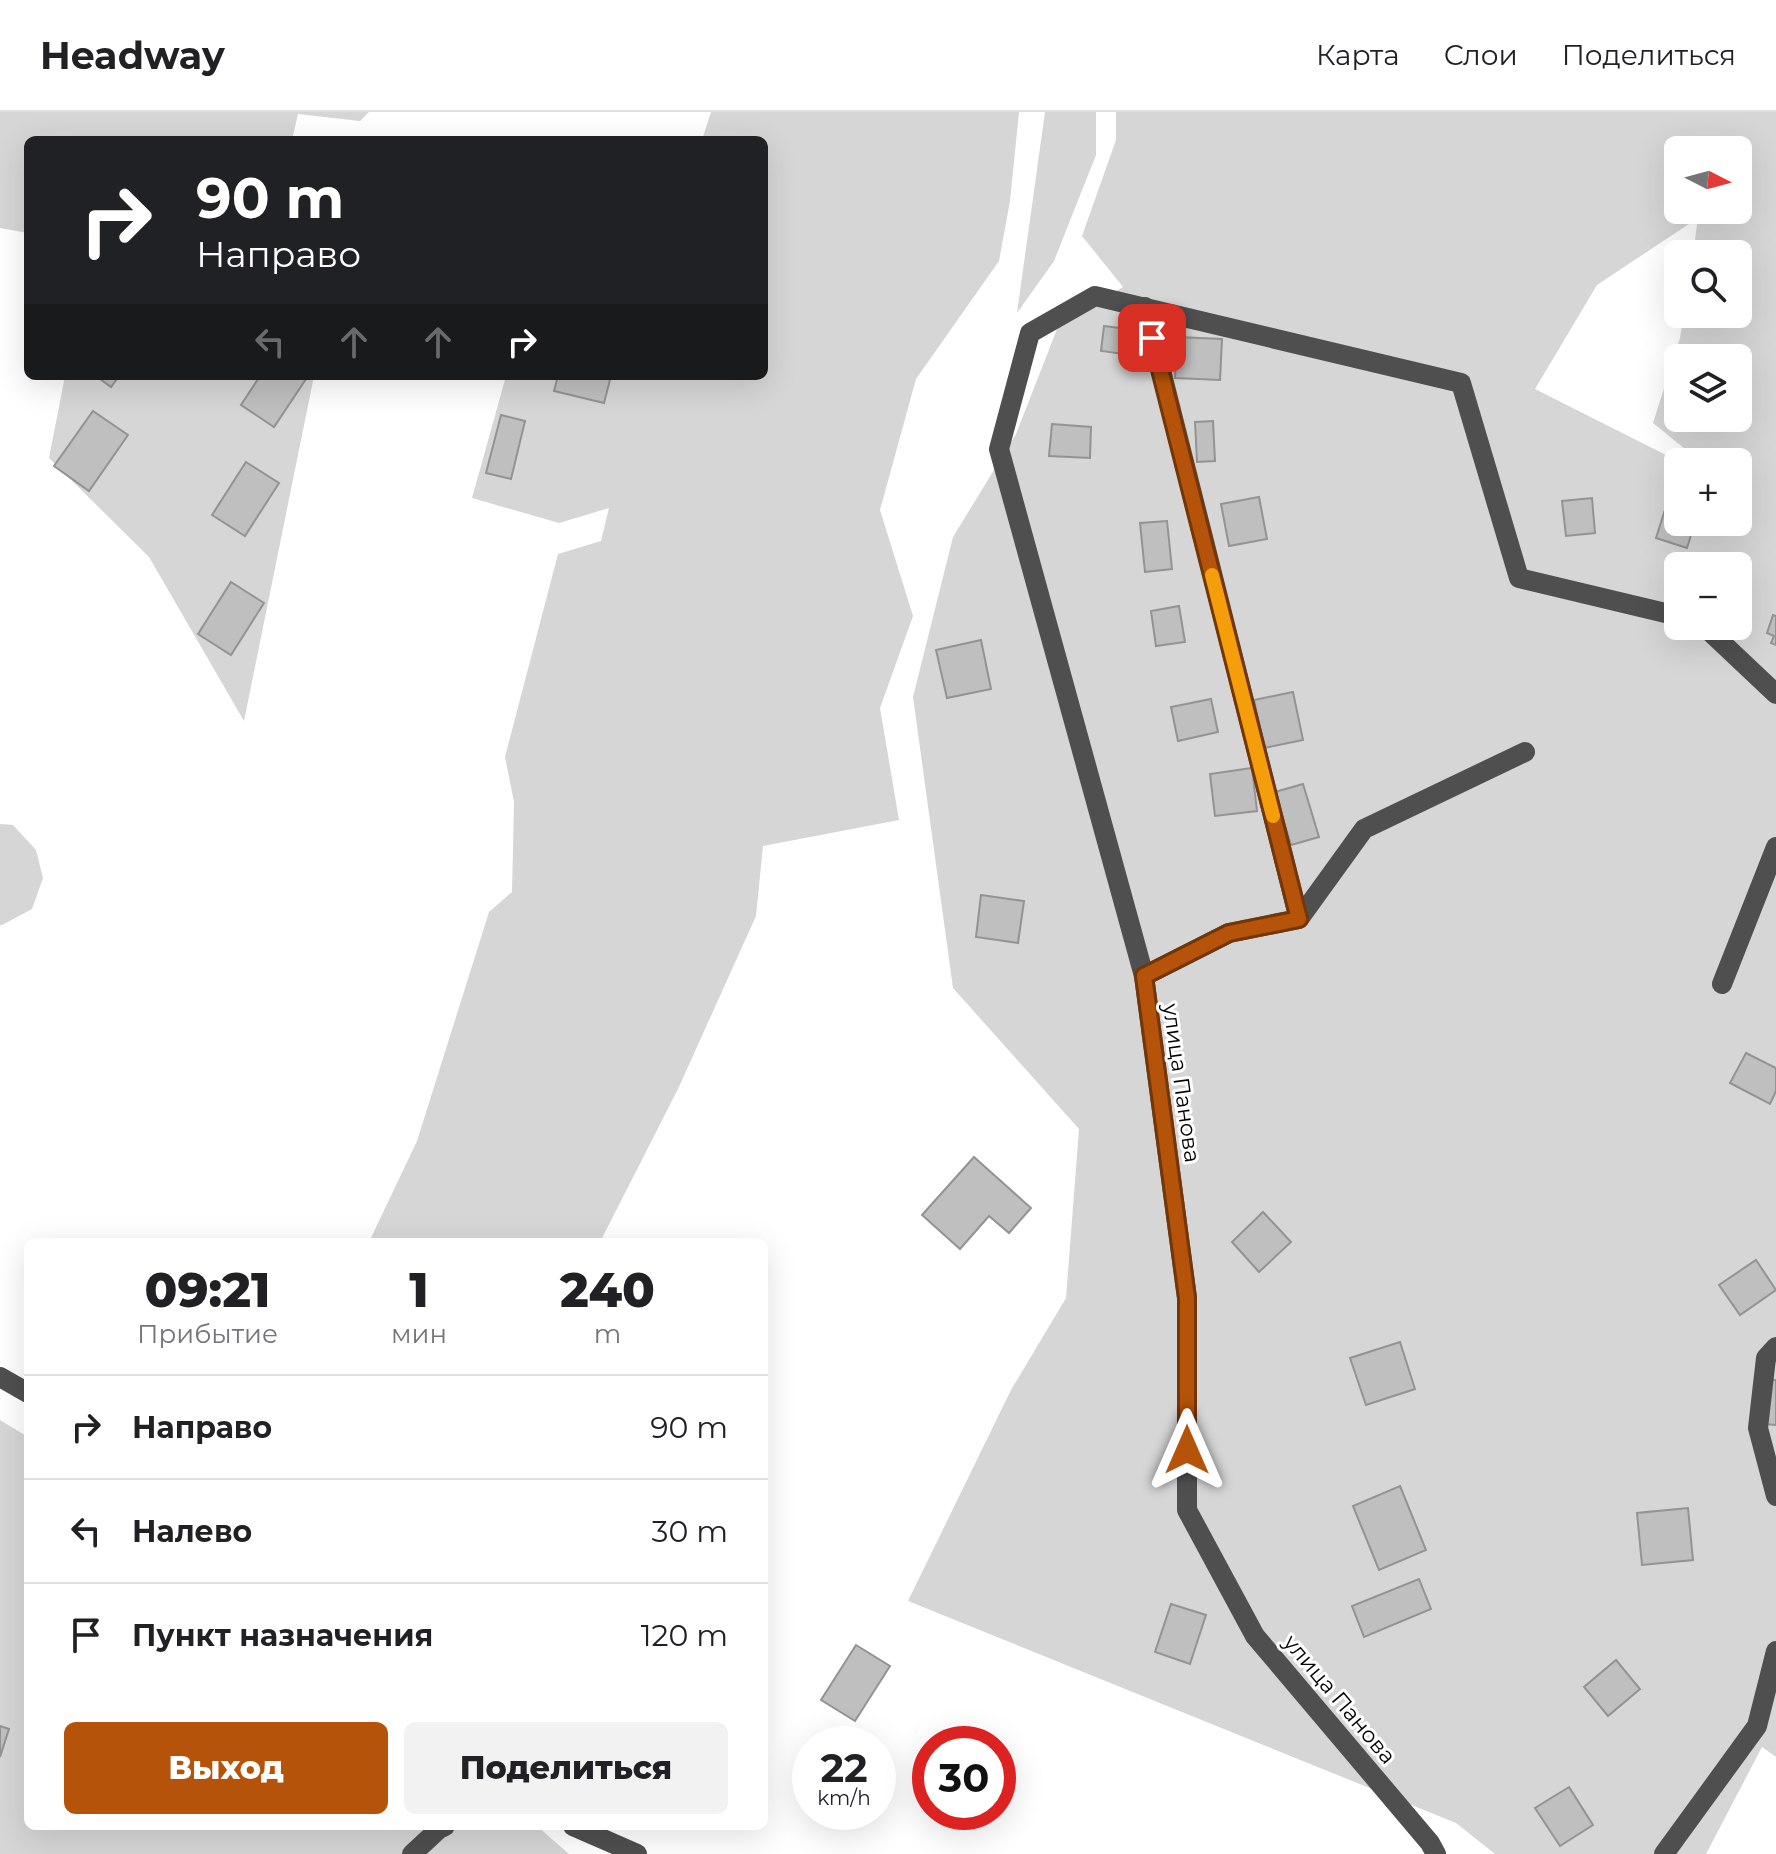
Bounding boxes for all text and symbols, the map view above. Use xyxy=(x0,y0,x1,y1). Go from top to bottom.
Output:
text: Headway xyxy=(40,32,225,79)
text: Карта xyxy=(1316,38,1400,72)
text: Слои xyxy=(1444,38,1518,72)
text: Поделиться xyxy=(1562,38,1736,72)
north arrow xyxy=(1664,136,1752,224)
map controls xyxy=(1664,136,1752,640)
text: 90 m xyxy=(196,164,344,232)
icon: right xyxy=(64,168,168,272)
text: Направо xyxy=(196,232,361,276)
button: search xyxy=(1664,240,1752,328)
pin xyxy=(1118,304,1186,372)
icon: arrive xyxy=(1130,316,1174,360)
icon: left xyxy=(248,320,292,364)
icon: ahead xyxy=(332,320,376,364)
icon: ahead xyxy=(416,320,460,364)
icon: right xyxy=(500,320,544,364)
button: layers xyxy=(1664,344,1752,432)
button: + xyxy=(1664,448,1752,536)
button: − xyxy=(1664,552,1752,640)
street label: улица Панова xyxy=(1157,1001,1206,1164)
text: 09:21 xyxy=(145,1261,270,1319)
text: 1 xyxy=(409,1261,429,1319)
text: 240 xyxy=(560,1261,655,1319)
text: Прибытие xyxy=(137,1318,278,1350)
text: мин xyxy=(391,1318,447,1350)
text: m xyxy=(594,1318,621,1350)
icon: right xyxy=(64,1405,108,1449)
position arrow xyxy=(1145,1408,1229,1492)
text: Направо xyxy=(132,1409,272,1446)
text: 90 m xyxy=(650,1409,728,1446)
icon: left xyxy=(64,1509,108,1553)
text: Налево xyxy=(132,1513,252,1550)
text: 30 m xyxy=(652,1513,728,1550)
icon: arrive xyxy=(64,1613,108,1657)
text: Пункт назначения xyxy=(132,1617,433,1654)
text: 120 m xyxy=(641,1617,728,1654)
street label: улица Панова xyxy=(1277,1628,1402,1769)
button: Выход xyxy=(64,1722,388,1814)
button: Поделиться xyxy=(404,1722,728,1814)
speed limit sign: 30 xyxy=(912,1726,1016,1830)
text: 22 xyxy=(820,1743,868,1792)
text: km/h xyxy=(817,1786,871,1810)

